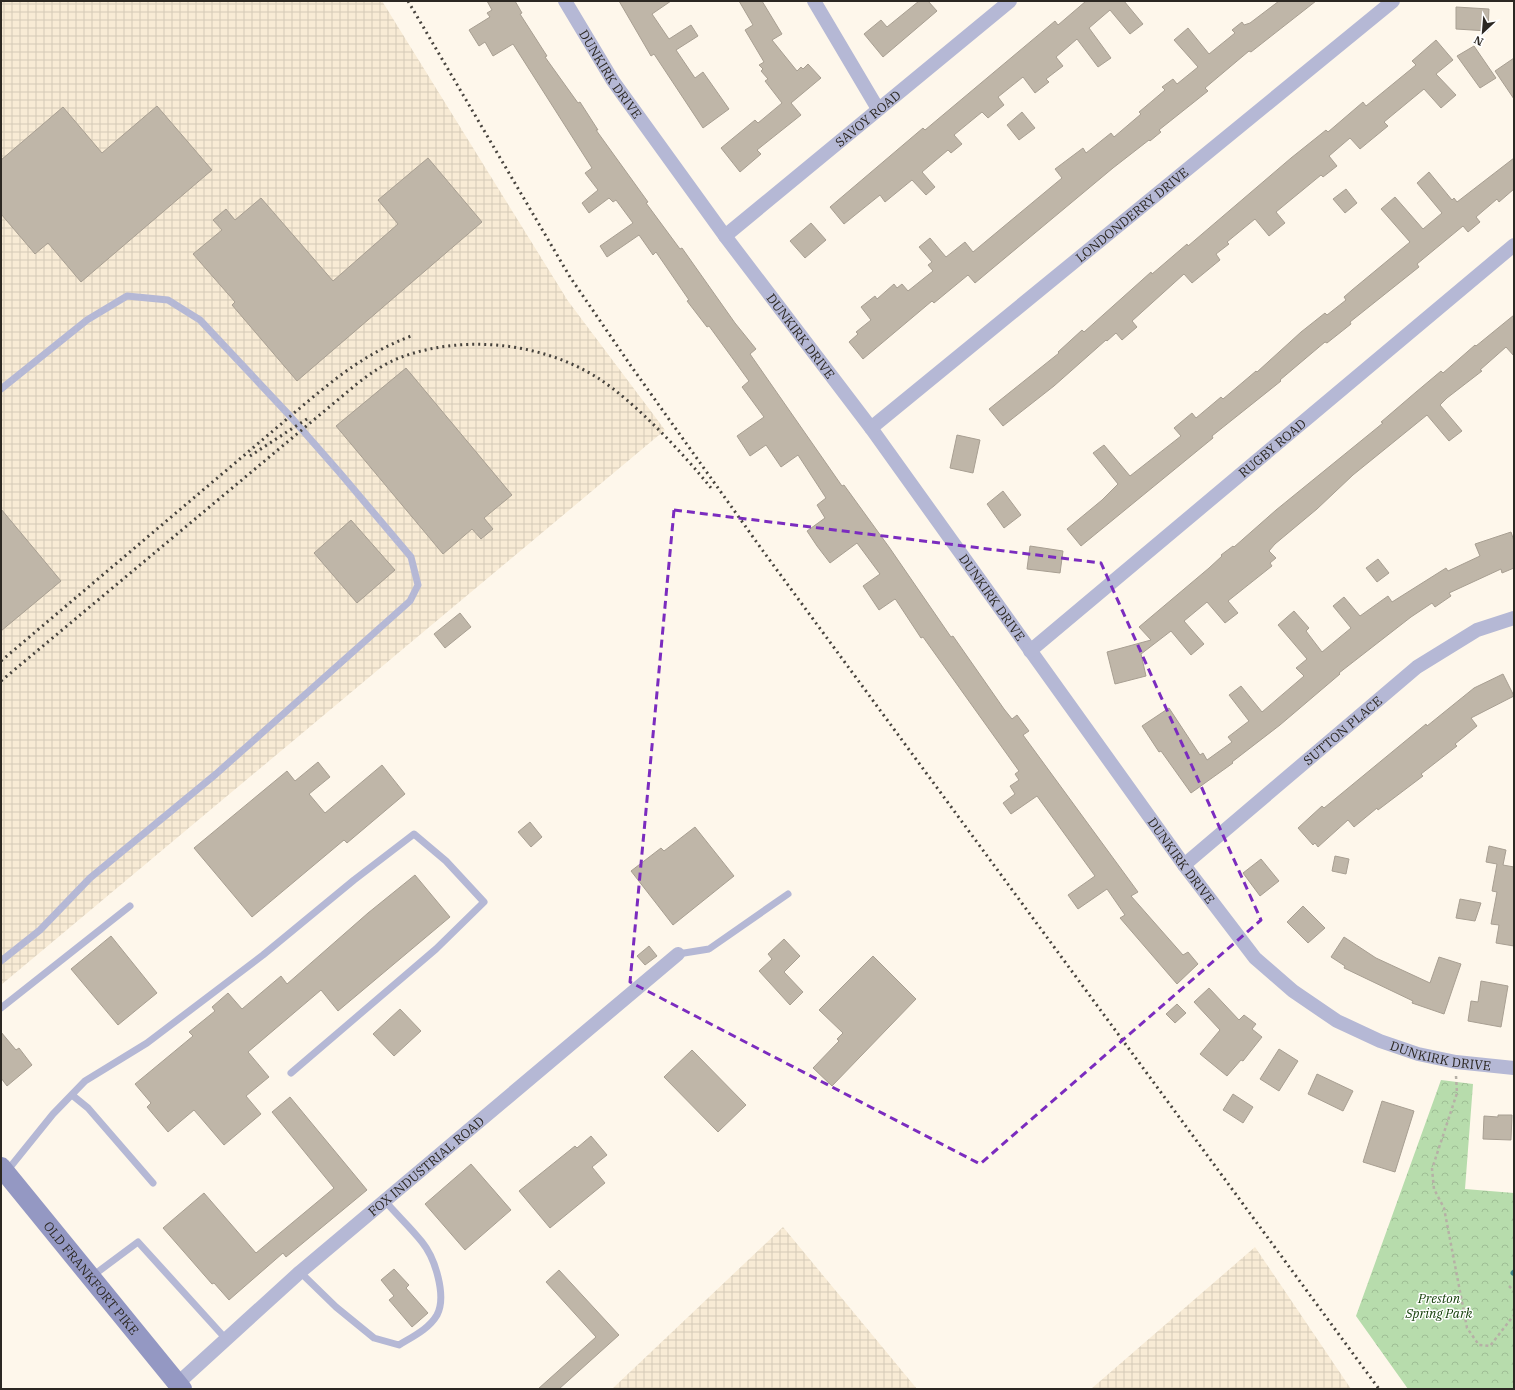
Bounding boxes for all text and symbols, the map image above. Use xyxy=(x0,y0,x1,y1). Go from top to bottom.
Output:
north arrow xyxy=(1463,12,1503,52)
street label: DUNKIRK DRIVE xyxy=(575,26,645,122)
text: N xyxy=(1471,33,1486,49)
street label: SAVOY ROAD xyxy=(832,87,904,151)
street label: LONDONDERRY DRIVE xyxy=(1072,164,1192,266)
street label: DUNKIRK DRIVE xyxy=(763,290,838,382)
street label: RUGBY ROAD xyxy=(1235,415,1310,481)
street label: DUNKIRK DRIVE xyxy=(955,551,1029,644)
street label: SUTTON PLACE xyxy=(1300,692,1386,769)
street label: DUNKIRK DRIVE xyxy=(1144,814,1218,907)
street label: DUNKIRK DRIVE xyxy=(1388,1037,1492,1075)
street label: FOX INDUSTRIAL ROAD xyxy=(365,1113,488,1220)
street label: OLD FRANKFORT PIKE xyxy=(40,1218,142,1339)
park label: Preston Spring Park xyxy=(1405,1290,1473,1322)

